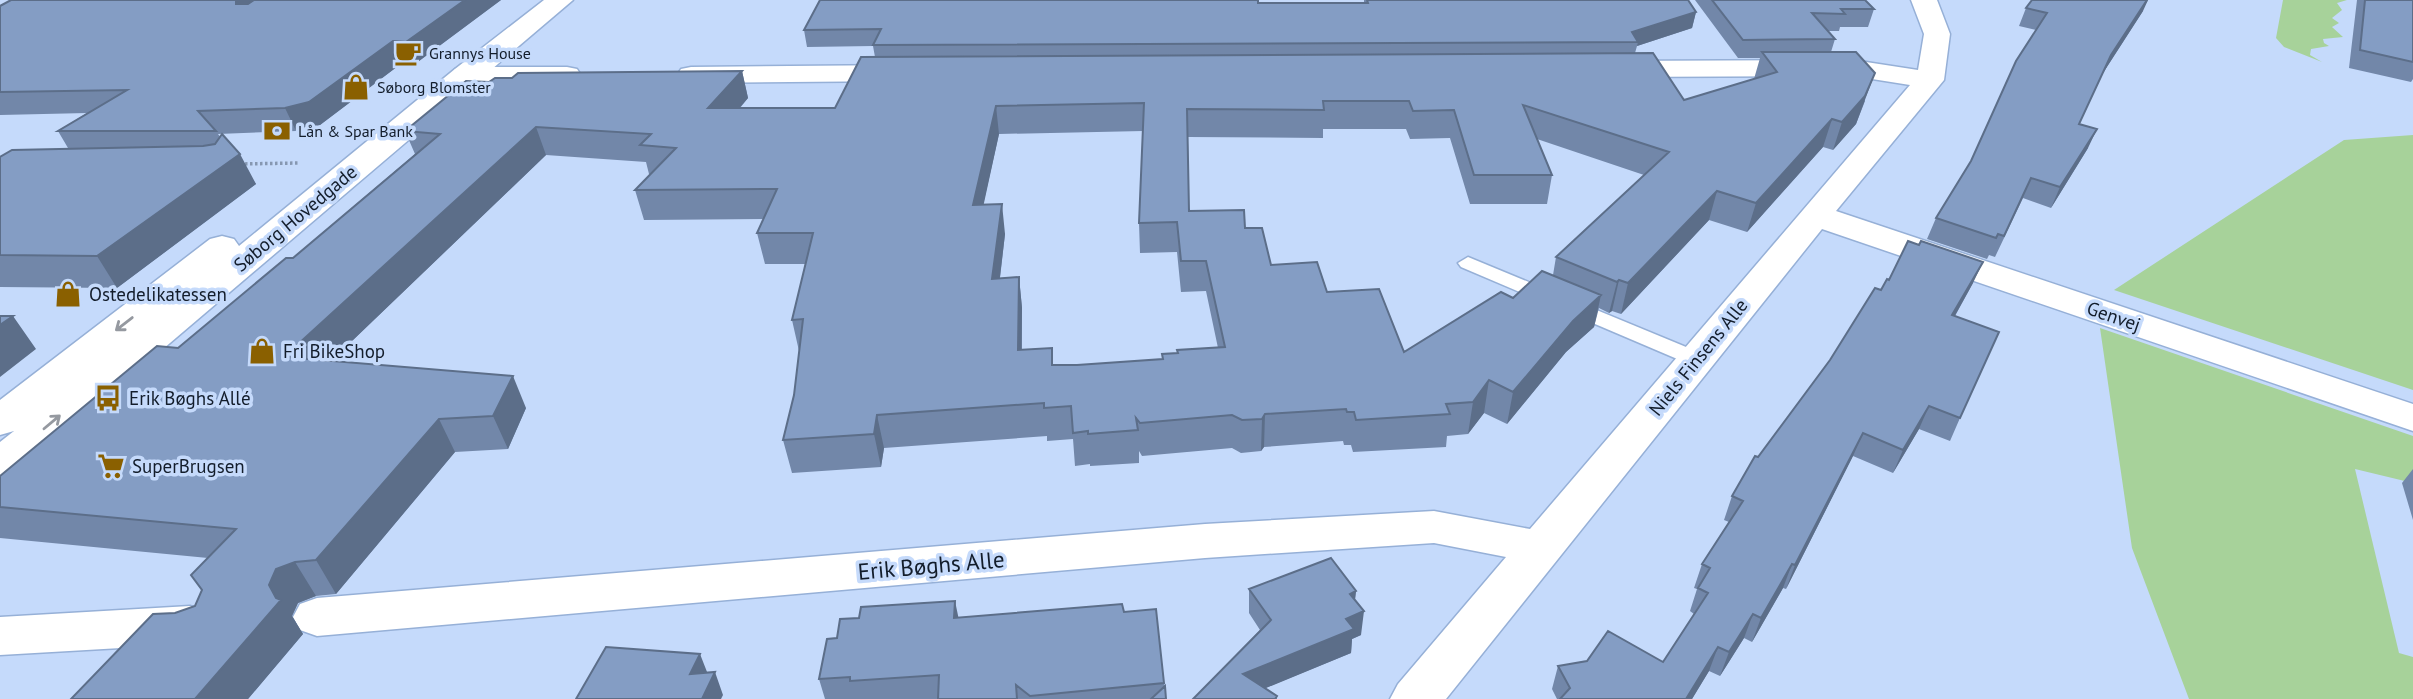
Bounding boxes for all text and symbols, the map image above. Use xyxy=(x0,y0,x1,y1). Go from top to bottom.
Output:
cafe icon: Grannys House xyxy=(393,38,423,68)
place label: Grannys House xyxy=(429,43,531,63)
shop icon: Søborg Blomster xyxy=(341,72,371,102)
place label: Søborg Blomster xyxy=(377,77,491,97)
bank icon: Lån & Spar Bank xyxy=(262,116,292,146)
place label: Lån & Spar Bank xyxy=(298,121,413,141)
street label: Søborg Hovedgade xyxy=(228,159,362,277)
shop icon: Ostedelikatessen xyxy=(53,279,83,309)
place label: Ostedelikatessen xyxy=(89,282,227,306)
street label: Niels Finsens Alle xyxy=(1643,294,1753,420)
street label: Genvej xyxy=(2084,296,2144,336)
one-way arrow xyxy=(115,316,134,331)
shop icon: Fri BikeShop xyxy=(247,336,277,366)
place label: Fri BikeShop xyxy=(283,339,385,363)
bus stop icon: Erik Bøghs Allé xyxy=(93,383,123,413)
place label: Erik Bøghs Allé xyxy=(129,386,251,410)
one-way arrow xyxy=(43,414,61,429)
supermarket icon: SuperBrugsen xyxy=(96,451,126,481)
place label: SuperBrugsen xyxy=(132,454,245,478)
street label: Erik Bøghs Alle xyxy=(856,544,1006,586)

